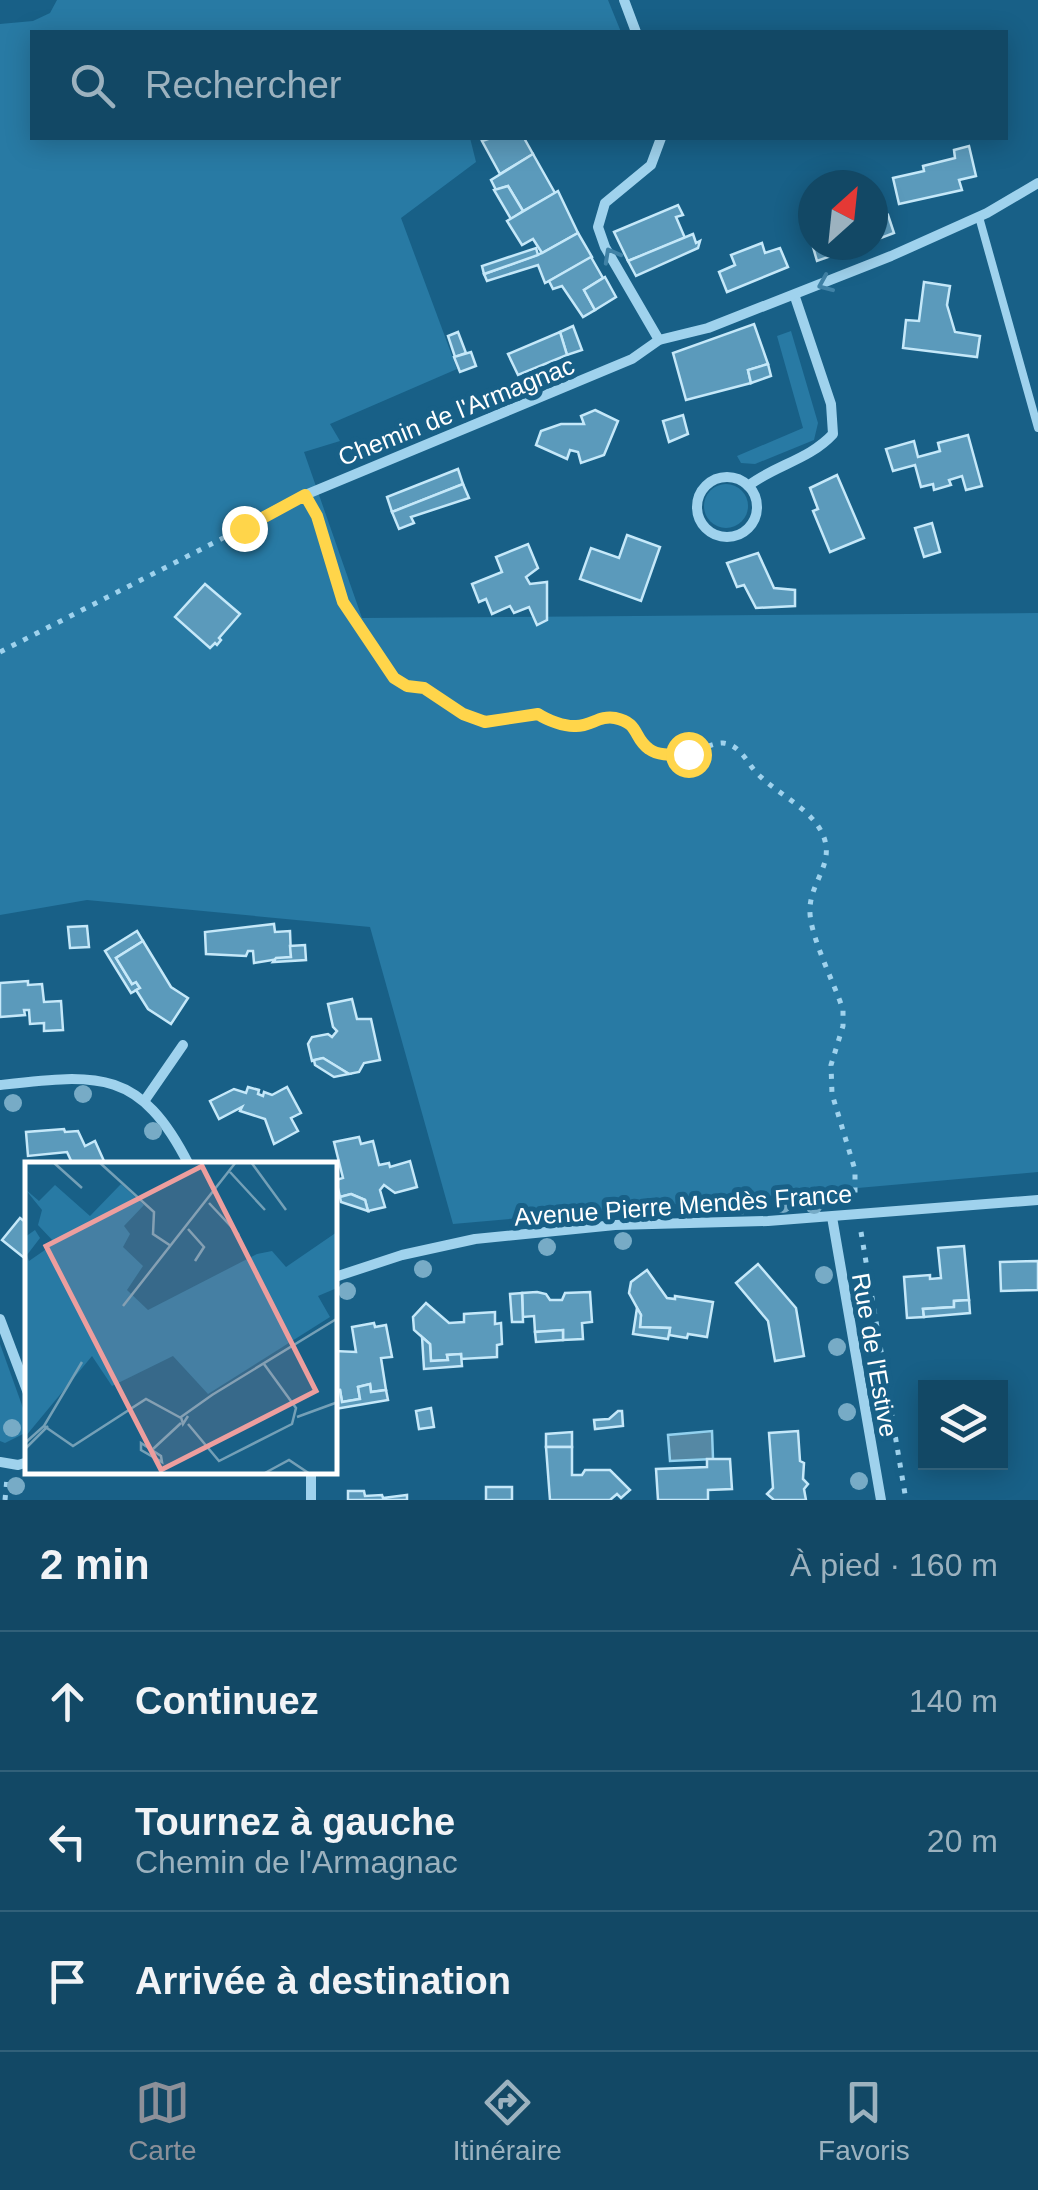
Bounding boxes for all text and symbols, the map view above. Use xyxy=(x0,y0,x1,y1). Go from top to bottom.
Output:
search box xyxy=(30,30,1008,140)
icon: search xyxy=(65,58,120,113)
text: Rechercher xyxy=(145,64,341,106)
north arrow xyxy=(798,170,888,260)
one-way arrow xyxy=(604,248,624,266)
one-way arrow xyxy=(817,272,835,292)
street label: Chemin de l'Armagnac xyxy=(334,351,578,471)
route end xyxy=(222,506,268,552)
route start xyxy=(666,732,712,778)
inset map xyxy=(25,1162,338,1475)
street label: Avenue Pierre Mendès France xyxy=(513,1179,853,1231)
street label: Rue de l'Estive xyxy=(847,1271,903,1439)
map controls xyxy=(918,1380,1008,1470)
button: layers xyxy=(918,1380,1008,1470)
text: 2 min xyxy=(40,1541,150,1588)
text: À pied · 160 m xyxy=(790,1547,998,1583)
icon: ahead xyxy=(40,1674,95,1729)
text: Continuez xyxy=(135,1680,319,1722)
text: 140 m xyxy=(909,1683,998,1719)
text: Tournez à gauche xyxy=(135,1801,455,1843)
icon: left xyxy=(40,1814,95,1869)
text: 20 m xyxy=(927,1823,998,1859)
text: Chemin de l'Armagnac xyxy=(135,1844,458,1880)
icon: arrive xyxy=(40,1954,95,2009)
text: Arrivée à destination xyxy=(135,1960,511,2002)
tab: Carte xyxy=(128,2075,197,2167)
tab: Itinéraire xyxy=(453,2075,562,2167)
tab: Favoris xyxy=(818,2075,910,2167)

